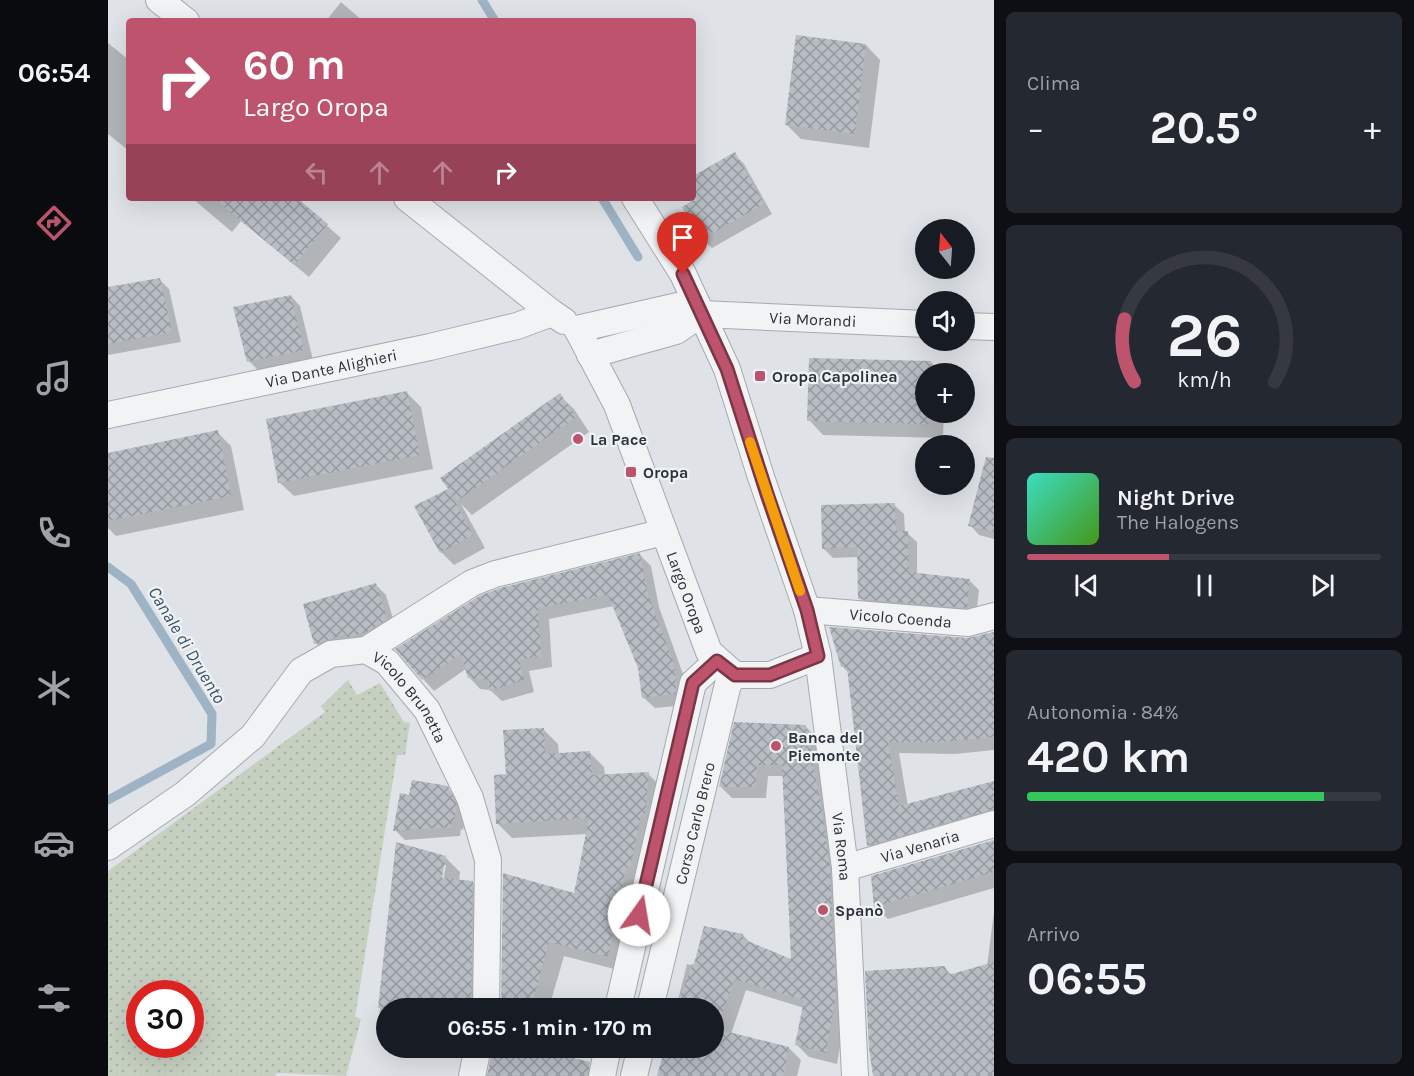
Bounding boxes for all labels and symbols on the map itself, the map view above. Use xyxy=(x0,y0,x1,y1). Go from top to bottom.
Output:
pin xyxy=(657,212,708,274)
north arrow xyxy=(915,219,975,279)
street label: Via Morandi xyxy=(769,308,857,331)
street label: Via Dante Alighieri xyxy=(264,345,399,392)
place label: Oropa Capolinea xyxy=(772,367,898,386)
marker: Oropa Capolinea xyxy=(753,369,767,383)
place label: La Pace xyxy=(590,430,647,449)
marker: La Pace xyxy=(571,432,585,446)
place label: Oropa xyxy=(643,463,688,482)
marker: Oropa xyxy=(624,465,638,479)
street label: Largo Oropa xyxy=(662,549,710,637)
water label: Canale di Druento xyxy=(143,582,231,708)
street label: Vicolo Coenda xyxy=(849,604,953,632)
street label: Vicolo Brunetta xyxy=(369,647,450,746)
place label: Banca del Piemonte xyxy=(788,728,863,765)
marker: Banca del Piemonte xyxy=(769,739,783,753)
street label: Corso Carlo Brero xyxy=(671,760,719,887)
street label: Via Roma xyxy=(828,811,855,881)
street label: Via Venaria xyxy=(878,826,961,867)
position arrow xyxy=(607,883,671,947)
place label: Spanò xyxy=(835,901,883,920)
marker: Spanò xyxy=(816,903,830,917)
speed limit sign: 30 xyxy=(126,980,204,1058)

